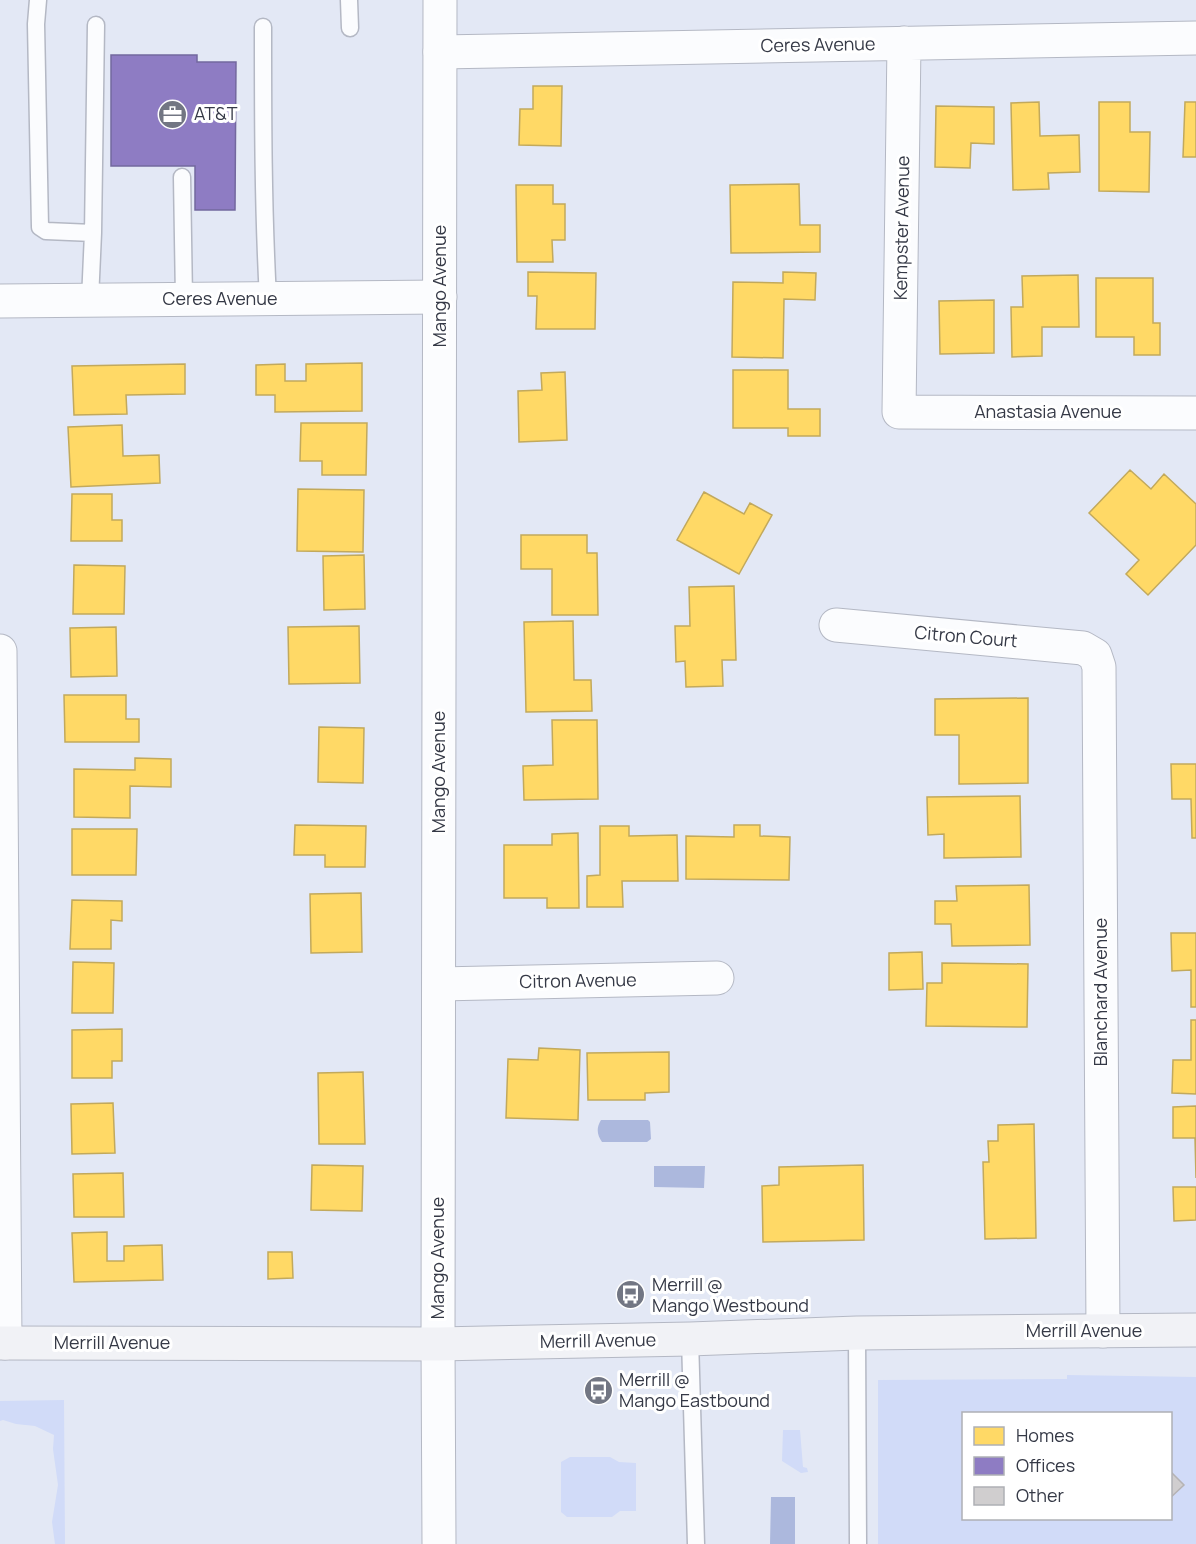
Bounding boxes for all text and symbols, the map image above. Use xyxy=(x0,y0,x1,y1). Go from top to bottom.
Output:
street label: Ceres Avenue xyxy=(760,31,876,57)
office icon: AT&T xyxy=(157,98,189,130)
place label: AT&T xyxy=(194,101,238,125)
street label: Kempster Avenue xyxy=(888,155,914,300)
street label: Mango Avenue xyxy=(427,225,451,347)
street label: Ceres Avenue xyxy=(163,286,277,310)
street label: Anastasia Avenue xyxy=(974,399,1122,423)
street label: Citron Court xyxy=(914,620,1019,652)
street label: Mango Avenue xyxy=(426,711,450,833)
street label: Blanchard Avenue xyxy=(1088,918,1112,1066)
street label: Citron Avenue xyxy=(519,967,637,993)
street label: Mango Avenue xyxy=(425,1197,449,1319)
place label: Merrill @ Mango Westbound xyxy=(652,1272,809,1317)
bus stop icon: Merrill @ Mango Westbound xyxy=(615,1279,647,1311)
street label: Merrill Avenue xyxy=(1026,1318,1142,1342)
street label: Merrill Avenue xyxy=(540,1327,656,1353)
street label: Merrill Avenue xyxy=(54,1330,170,1354)
place label: Merrill @ Mango Eastbound xyxy=(619,1367,770,1412)
bus stop icon: Merrill @ Mango Eastbound xyxy=(582,1374,614,1406)
legend xyxy=(962,1412,1172,1520)
text: Homes xyxy=(1016,1423,1074,1447)
text: Offices xyxy=(1016,1453,1075,1477)
text: Other xyxy=(1016,1483,1064,1507)

